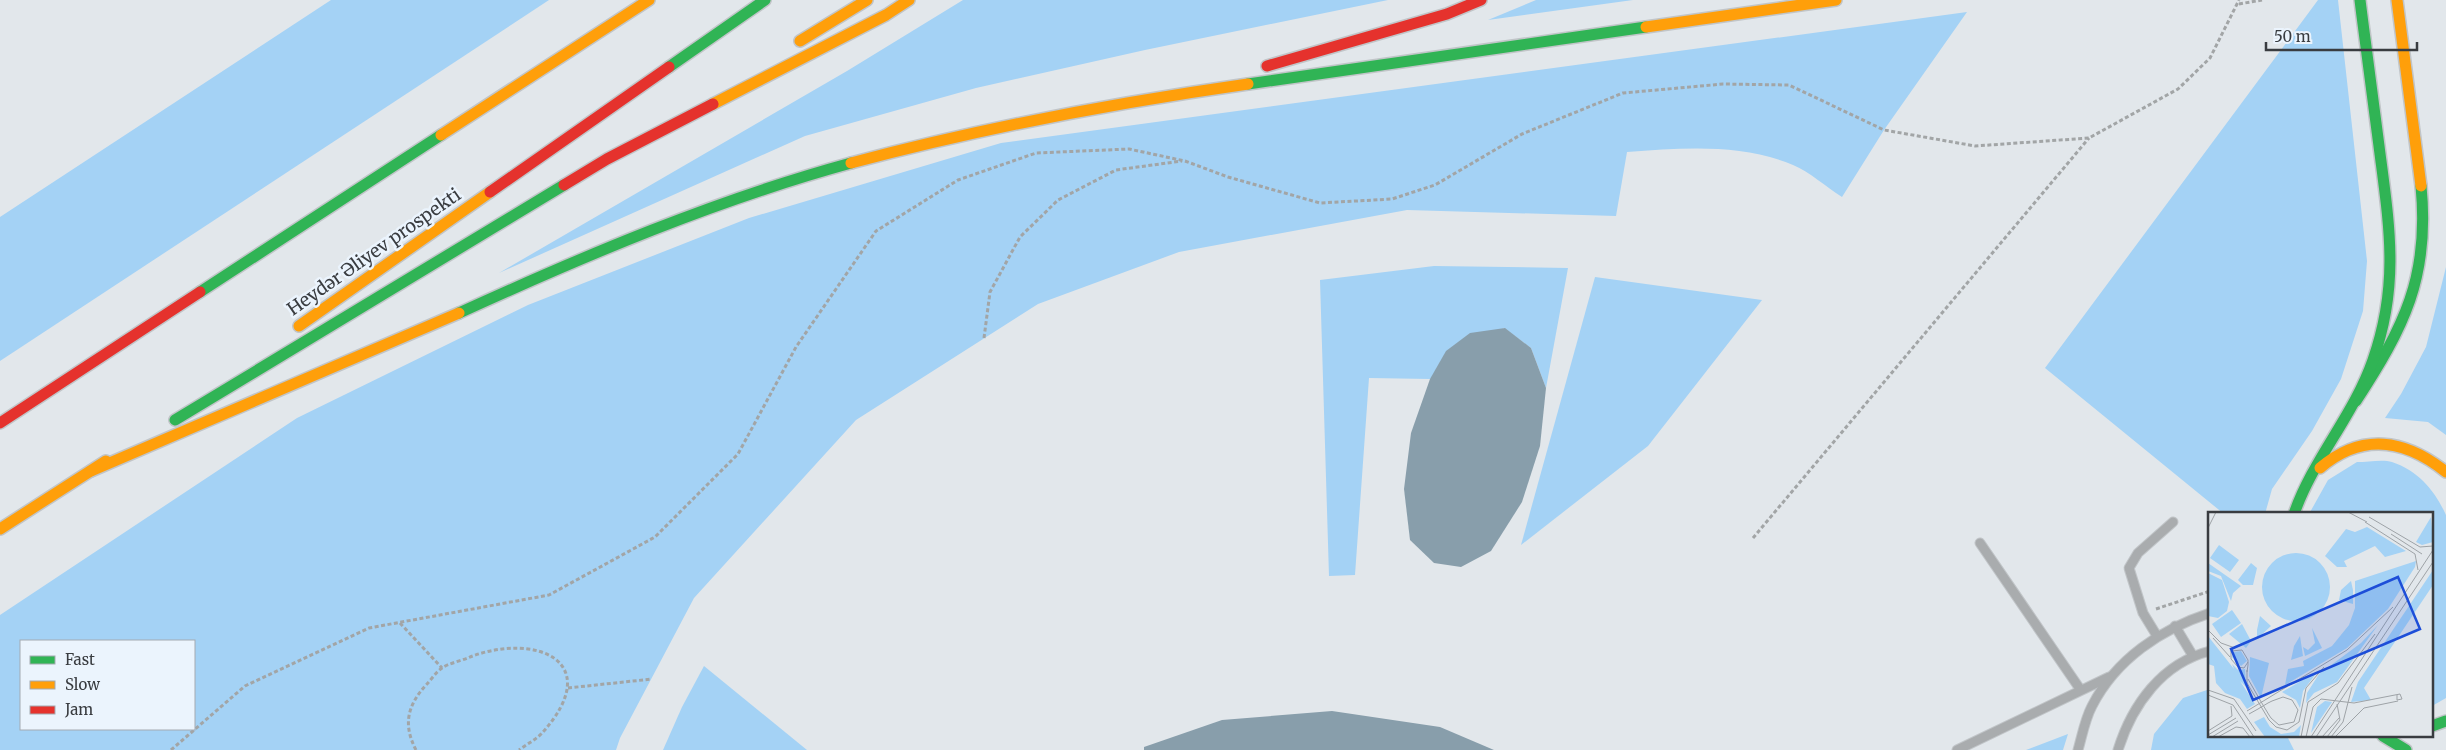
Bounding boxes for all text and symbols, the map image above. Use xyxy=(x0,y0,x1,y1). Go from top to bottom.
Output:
scale bar xyxy=(2266,20,2417,52)
text: 50 m xyxy=(2274,27,2311,46)
street label: Heydər Əliyev prospekti xyxy=(282,183,465,320)
inset map xyxy=(2208,512,2434,738)
legend xyxy=(20,640,195,730)
text: Fast xyxy=(65,650,95,669)
text: Slow xyxy=(65,675,100,694)
text: Jam xyxy=(64,700,93,719)

